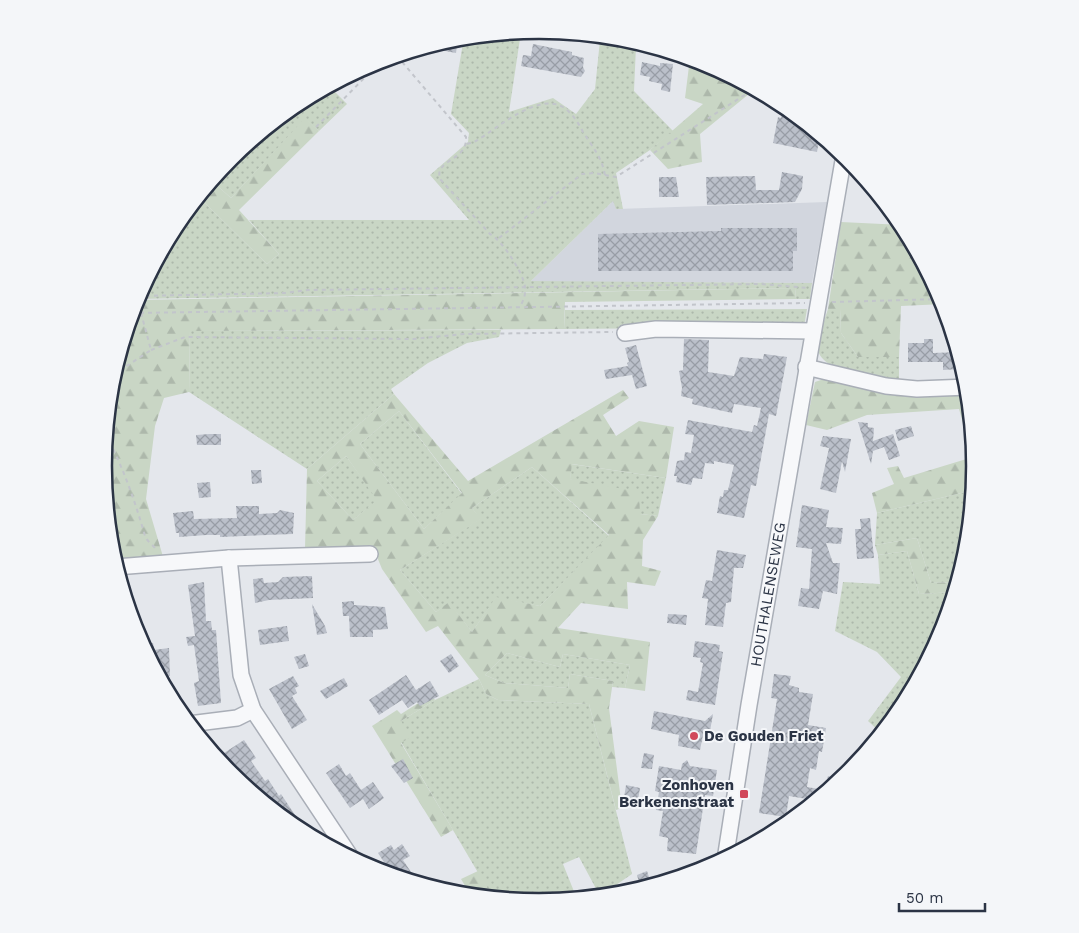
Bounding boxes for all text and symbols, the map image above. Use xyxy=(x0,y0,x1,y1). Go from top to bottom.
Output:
street label: HOUTHALENSEWEG xyxy=(747,521,789,668)
place label: De Gouden Friet xyxy=(704,727,824,745)
marker: De Gouden Friet xyxy=(688,730,700,742)
place label: Zonhoven Berkenenstraat xyxy=(619,776,734,811)
marker: Zonhoven Berkenenstraat xyxy=(738,788,750,800)
scale bar xyxy=(899,880,985,912)
text: 50 m xyxy=(906,889,943,907)

